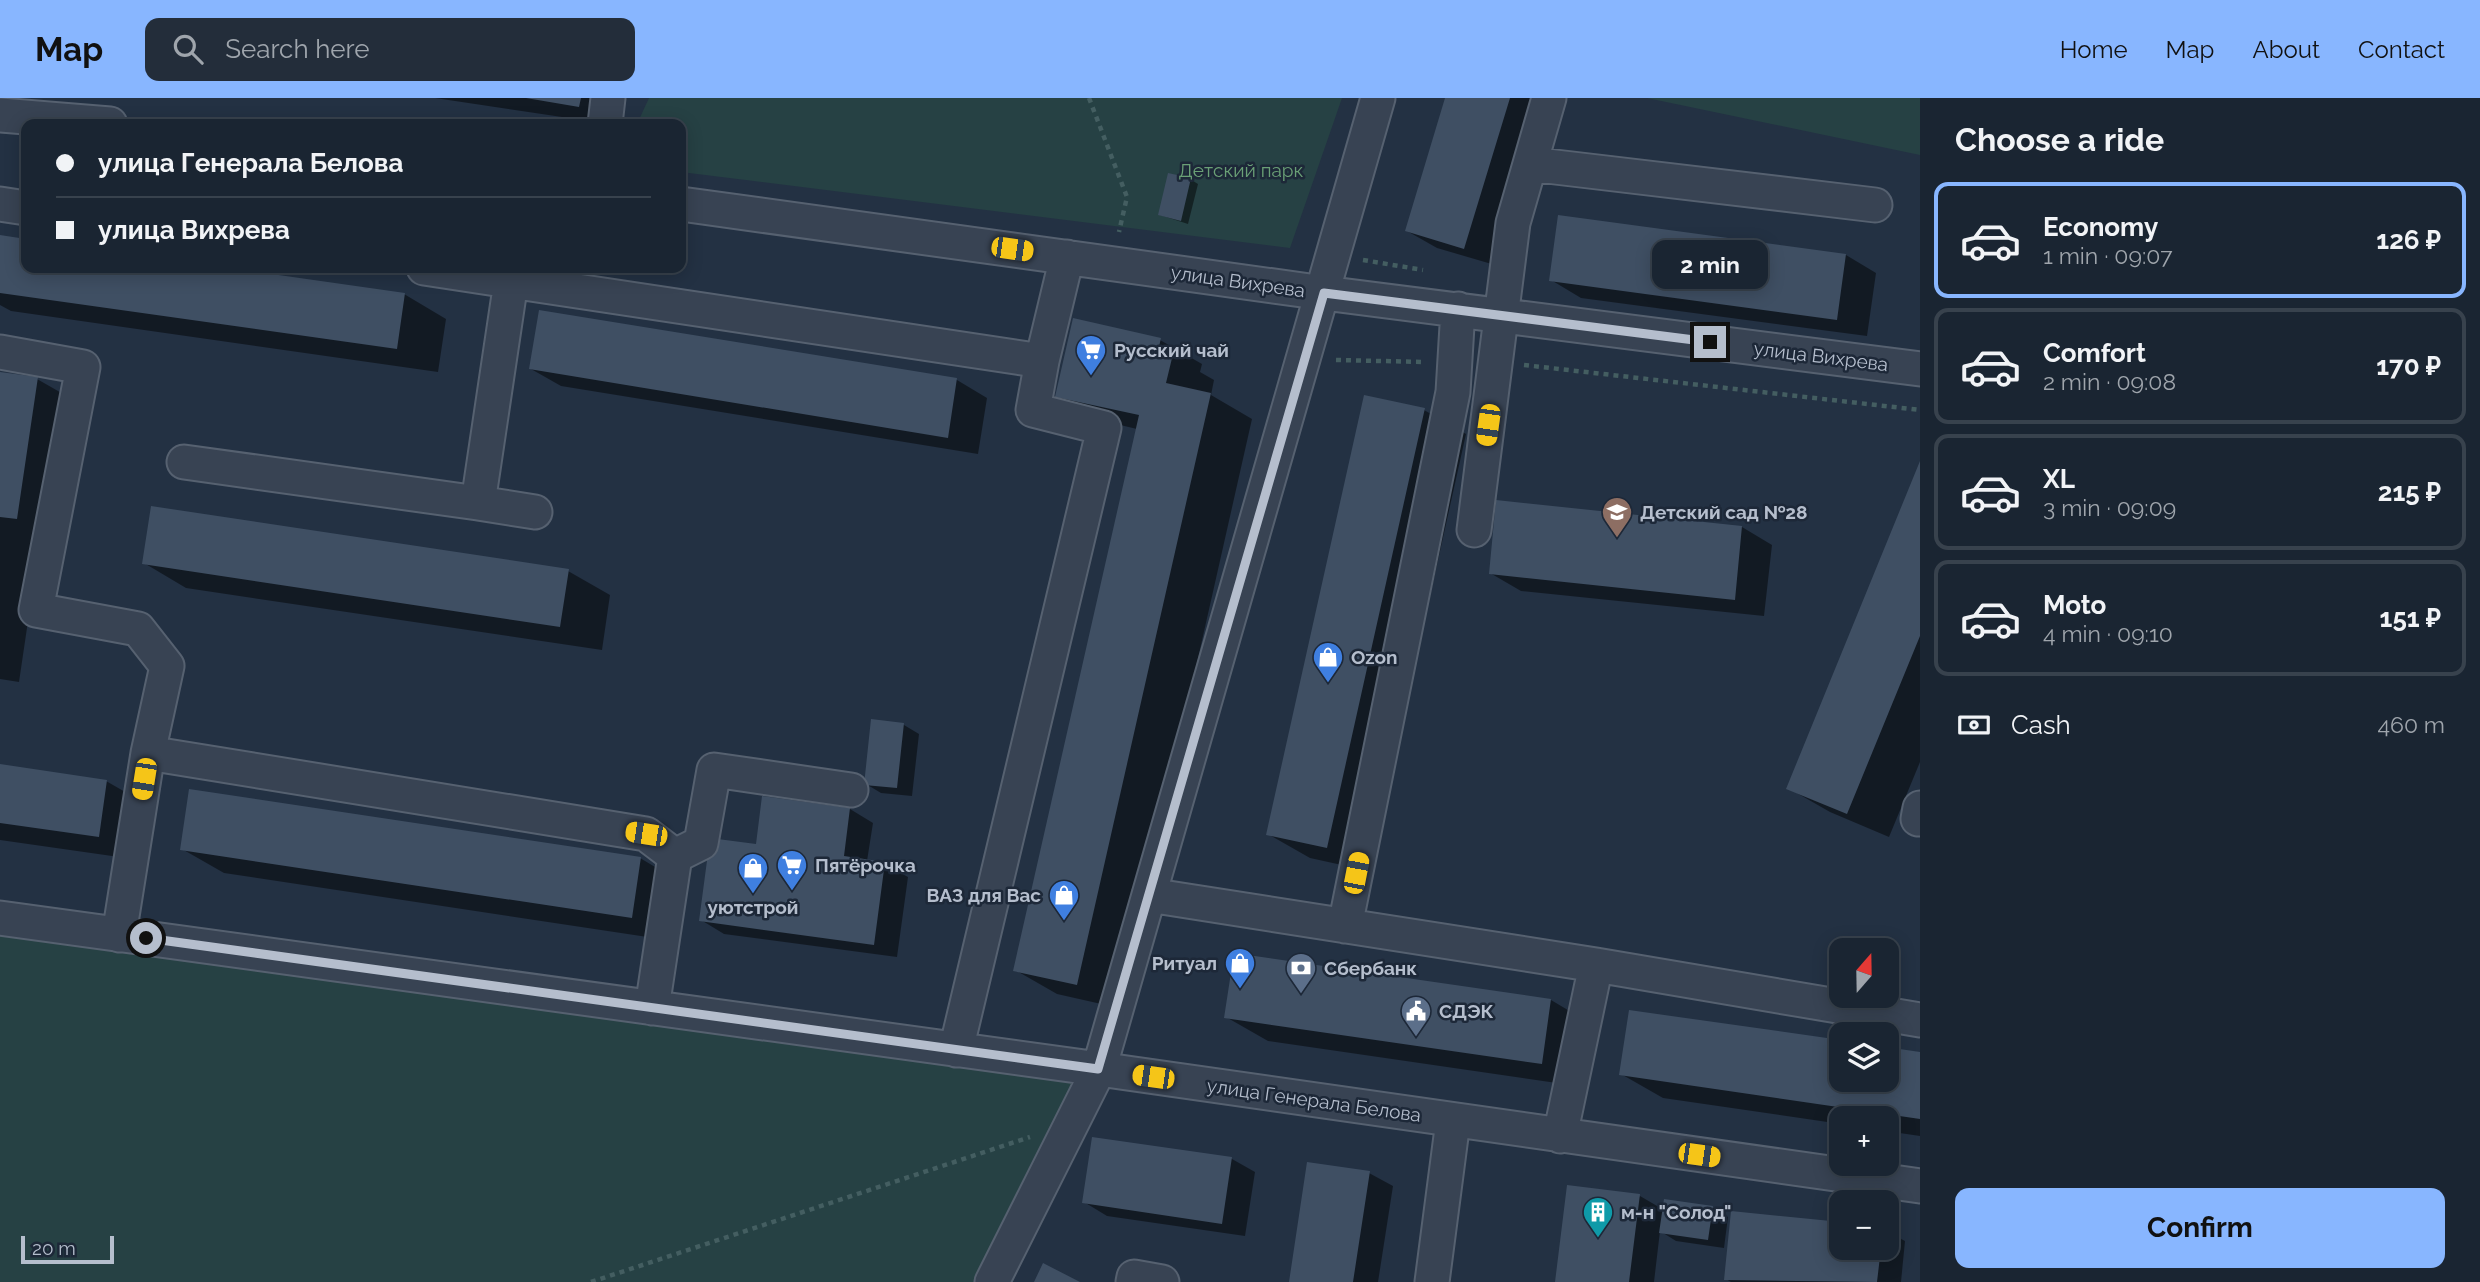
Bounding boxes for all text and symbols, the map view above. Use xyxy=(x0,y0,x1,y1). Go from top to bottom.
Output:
search box xyxy=(145,18,635,81)
text: Map xyxy=(35,30,103,69)
icon: search xyxy=(169,30,207,68)
text: Search here xyxy=(225,34,370,64)
text: Home xyxy=(2060,35,2128,64)
text: Map xyxy=(2166,35,2214,64)
text: About xyxy=(2252,35,2320,64)
text: Contact xyxy=(2358,35,2445,64)
text: Choose a ride xyxy=(1955,121,2164,158)
text: улица Генерала Белова xyxy=(98,148,403,178)
park label: Детский парк xyxy=(1179,159,1304,181)
icon: car xyxy=(1959,209,2022,272)
text: Economy xyxy=(2043,212,2158,242)
text: улица Вихрева xyxy=(98,215,290,245)
text: 126 ₽ xyxy=(2376,225,2441,255)
car xyxy=(990,236,1035,262)
callout: 2 min xyxy=(1652,240,1768,289)
text: 1 min · 09:07 xyxy=(2043,242,2172,269)
text: 2 min xyxy=(1680,251,1740,278)
street label: улица Вихрева xyxy=(1169,261,1307,301)
route end xyxy=(1694,326,1726,358)
supermarket icon: Русский чай xyxy=(1074,333,1108,377)
icon: car xyxy=(1959,335,2022,398)
street label: улица Вихрева xyxy=(1752,337,1890,375)
text: Comfort xyxy=(2043,338,2146,368)
place label: Русский чай xyxy=(1114,339,1229,361)
text: 170 ₽ xyxy=(2376,351,2441,381)
text: 2 min · 09:08 xyxy=(2043,368,2176,395)
car xyxy=(1475,403,1502,447)
icon: car xyxy=(1959,461,2022,524)
text: XL xyxy=(2043,464,2075,494)
text: 215 ₽ xyxy=(2378,477,2441,507)
text: 3 min · 09:09 xyxy=(2043,494,2176,521)
school or university icon: Детский сад №28 xyxy=(1600,495,1634,539)
place label: Детский сад №28 xyxy=(1640,501,1808,523)
icon: car xyxy=(1959,587,2022,650)
text: Moto xyxy=(2043,590,2106,620)
text: 151 ₽ xyxy=(2380,603,2441,633)
text: 4 min · 09:10 xyxy=(2043,620,2173,647)
shop icon: Ozon xyxy=(1311,640,1345,684)
place label: Ozon xyxy=(1351,646,1398,668)
icon: cash xyxy=(1955,706,1993,744)
text: Cash xyxy=(2011,710,2071,740)
text: 460 m xyxy=(2377,711,2445,738)
car xyxy=(131,757,158,801)
car xyxy=(624,820,669,848)
supermarket icon: Пятёрочка xyxy=(775,848,809,892)
car xyxy=(1342,850,1371,896)
shop icon: уютстрой xyxy=(736,851,770,895)
place label: Пятёрочка xyxy=(815,854,916,876)
shop icon: ВАЗ для Вас xyxy=(1047,878,1081,922)
place label: ВАЗ для Вас xyxy=(927,884,1041,906)
place label: уютстрой xyxy=(708,896,798,918)
route start xyxy=(130,922,162,954)
north arrow xyxy=(1829,938,1899,1008)
map controls xyxy=(1829,938,1899,1260)
shop icon: Ритуал xyxy=(1223,946,1257,990)
bank icon: Сбербанк xyxy=(1284,951,1318,995)
place label: Ритуал xyxy=(1152,952,1217,974)
place label: Сбербанк xyxy=(1324,957,1417,979)
public building icon: СДЭК xyxy=(1399,994,1433,1038)
place label: СДЭК xyxy=(1439,1000,1494,1022)
button: layers xyxy=(1829,1022,1899,1092)
car xyxy=(1131,1064,1176,1090)
street label: улица Генерала Белова xyxy=(1205,1074,1423,1126)
button: + xyxy=(1829,1106,1899,1176)
car xyxy=(1677,1142,1722,1168)
button: Confirm xyxy=(1955,1188,2445,1268)
button: − xyxy=(1829,1190,1899,1260)
building icon: м-н "Солод" xyxy=(1581,1195,1615,1239)
place label: м-н "Солод" xyxy=(1621,1201,1732,1223)
scale bar xyxy=(21,1233,114,1265)
text: 20 m xyxy=(32,1237,76,1259)

